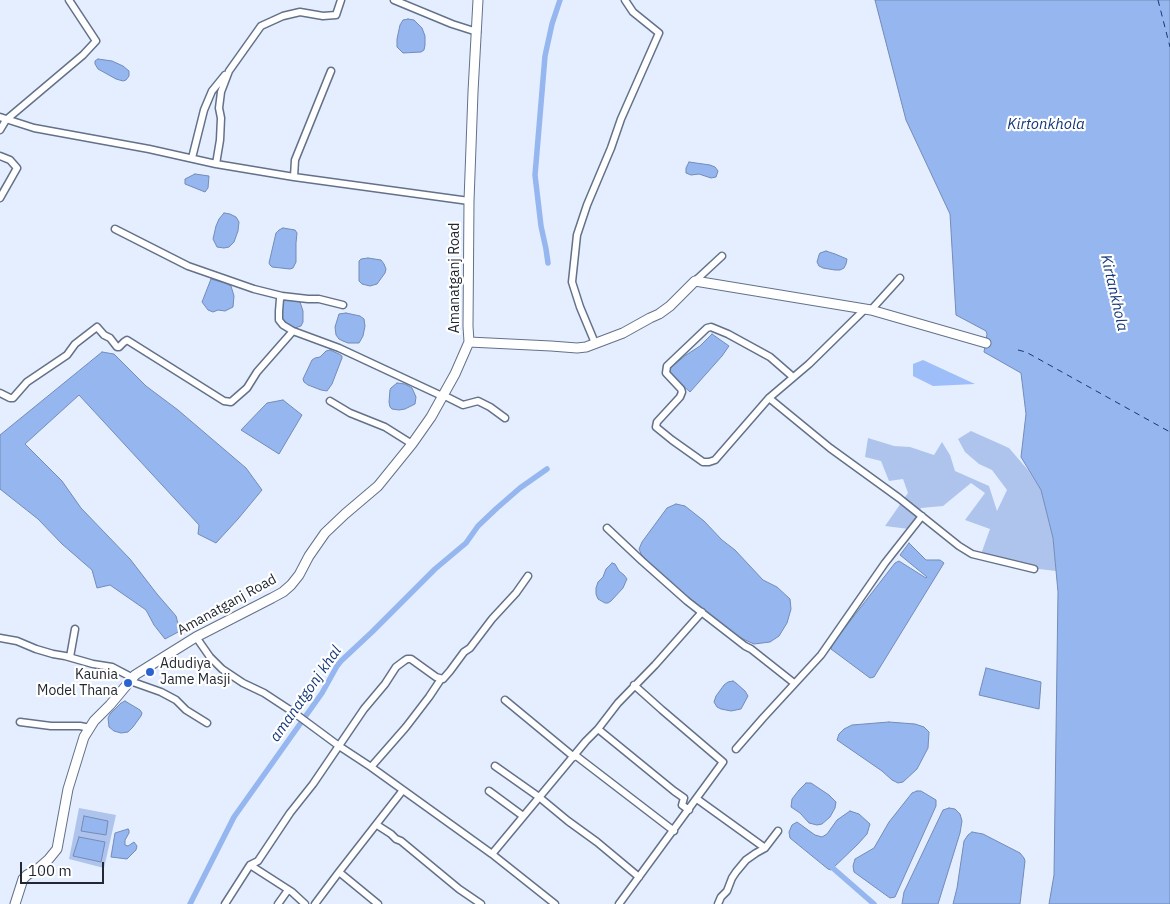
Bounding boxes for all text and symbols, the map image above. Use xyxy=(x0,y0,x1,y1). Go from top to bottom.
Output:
water label: Kirtonkhola xyxy=(1007,116,1085,134)
street label: Amanatganj Road xyxy=(447,223,463,333)
water label: Kirtankhola xyxy=(1096,253,1132,333)
street label: Amanatganj Road xyxy=(175,571,279,639)
water label: amanatgonj khal xyxy=(266,643,346,745)
place label: Adudiya Jame Masji xyxy=(160,656,230,689)
marker: Adudiya Jame Masji xyxy=(144,666,156,678)
place label: Kaunia Model Thana xyxy=(37,667,118,700)
marker: Kaunia Model Thana xyxy=(122,677,134,689)
scale bar xyxy=(22,852,106,884)
text: 100 m xyxy=(28,861,72,880)

